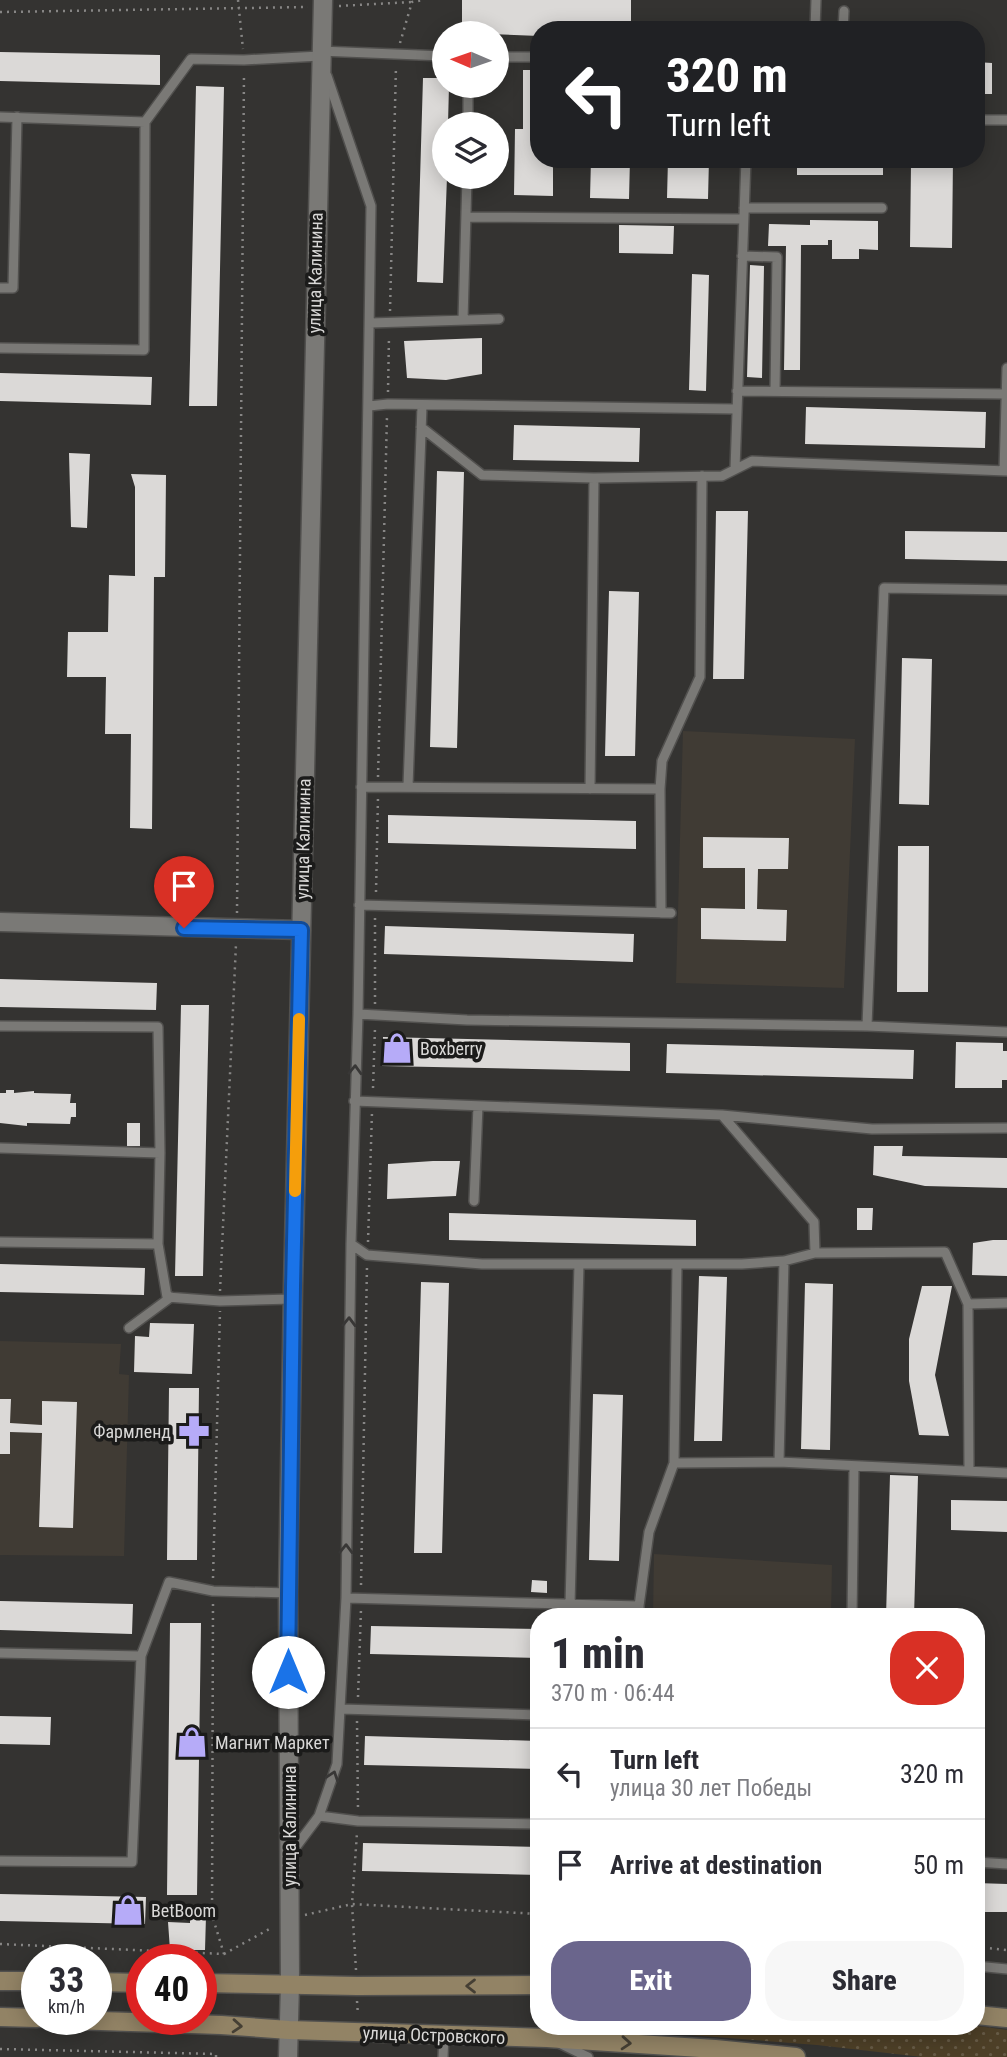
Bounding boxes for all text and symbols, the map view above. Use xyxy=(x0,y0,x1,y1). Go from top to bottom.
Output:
north arrow xyxy=(432,21,509,98)
map controls xyxy=(432,21,509,189)
text: 320 m xyxy=(666,47,788,104)
icon: left xyxy=(551,49,642,140)
text: Turn left xyxy=(666,106,771,144)
button: layers xyxy=(432,112,509,189)
street label: улица Калинина xyxy=(303,212,327,334)
street label: улица Калинина xyxy=(291,778,315,900)
pin xyxy=(154,856,214,928)
icon: arrive xyxy=(165,867,203,905)
shop icon: Boxberry xyxy=(380,1031,414,1065)
place label: Boxberry xyxy=(420,1038,483,1059)
one-way arrow xyxy=(348,1064,363,1075)
one-way arrow xyxy=(342,1316,357,1327)
pharmacy icon: Фармленд xyxy=(177,1414,211,1448)
place label: Фармленд xyxy=(93,1421,171,1442)
one-way arrow xyxy=(339,1544,354,1555)
text: 1 min xyxy=(551,1629,645,1678)
button: close xyxy=(890,1631,964,1705)
position arrow xyxy=(251,1635,325,1709)
text: 370 m · 06:44 xyxy=(551,1680,675,1707)
shop icon: Магнит Маркет xyxy=(175,1725,209,1759)
place label: Магнит Маркет xyxy=(215,1732,330,1753)
text: Turn left xyxy=(610,1745,699,1775)
icon: left xyxy=(551,1755,589,1793)
text: 320 m xyxy=(900,1759,964,1789)
street label: улица Калинина xyxy=(279,1766,300,1886)
one-way arrow xyxy=(325,1770,339,1783)
text: улица 30 лет Победы xyxy=(610,1775,812,1802)
icon: arrive xyxy=(551,1846,589,1884)
text: Arrive at destination xyxy=(610,1850,822,1880)
text: 50 m xyxy=(913,1850,964,1880)
shop icon: BetBoom xyxy=(111,1893,145,1927)
place label: BetBoom xyxy=(151,1900,216,1921)
button: Exit xyxy=(551,1941,751,2021)
button: Share xyxy=(765,1941,964,2021)
speed limit sign: 40 xyxy=(126,1944,217,2035)
text: 33 xyxy=(49,1960,84,2001)
one-way arrow xyxy=(465,1978,476,1994)
text: km/h xyxy=(48,1996,85,2017)
one-way arrow xyxy=(232,2018,243,2033)
street label: улица Островского xyxy=(362,2022,506,2048)
one-way arrow xyxy=(621,2035,632,2050)

